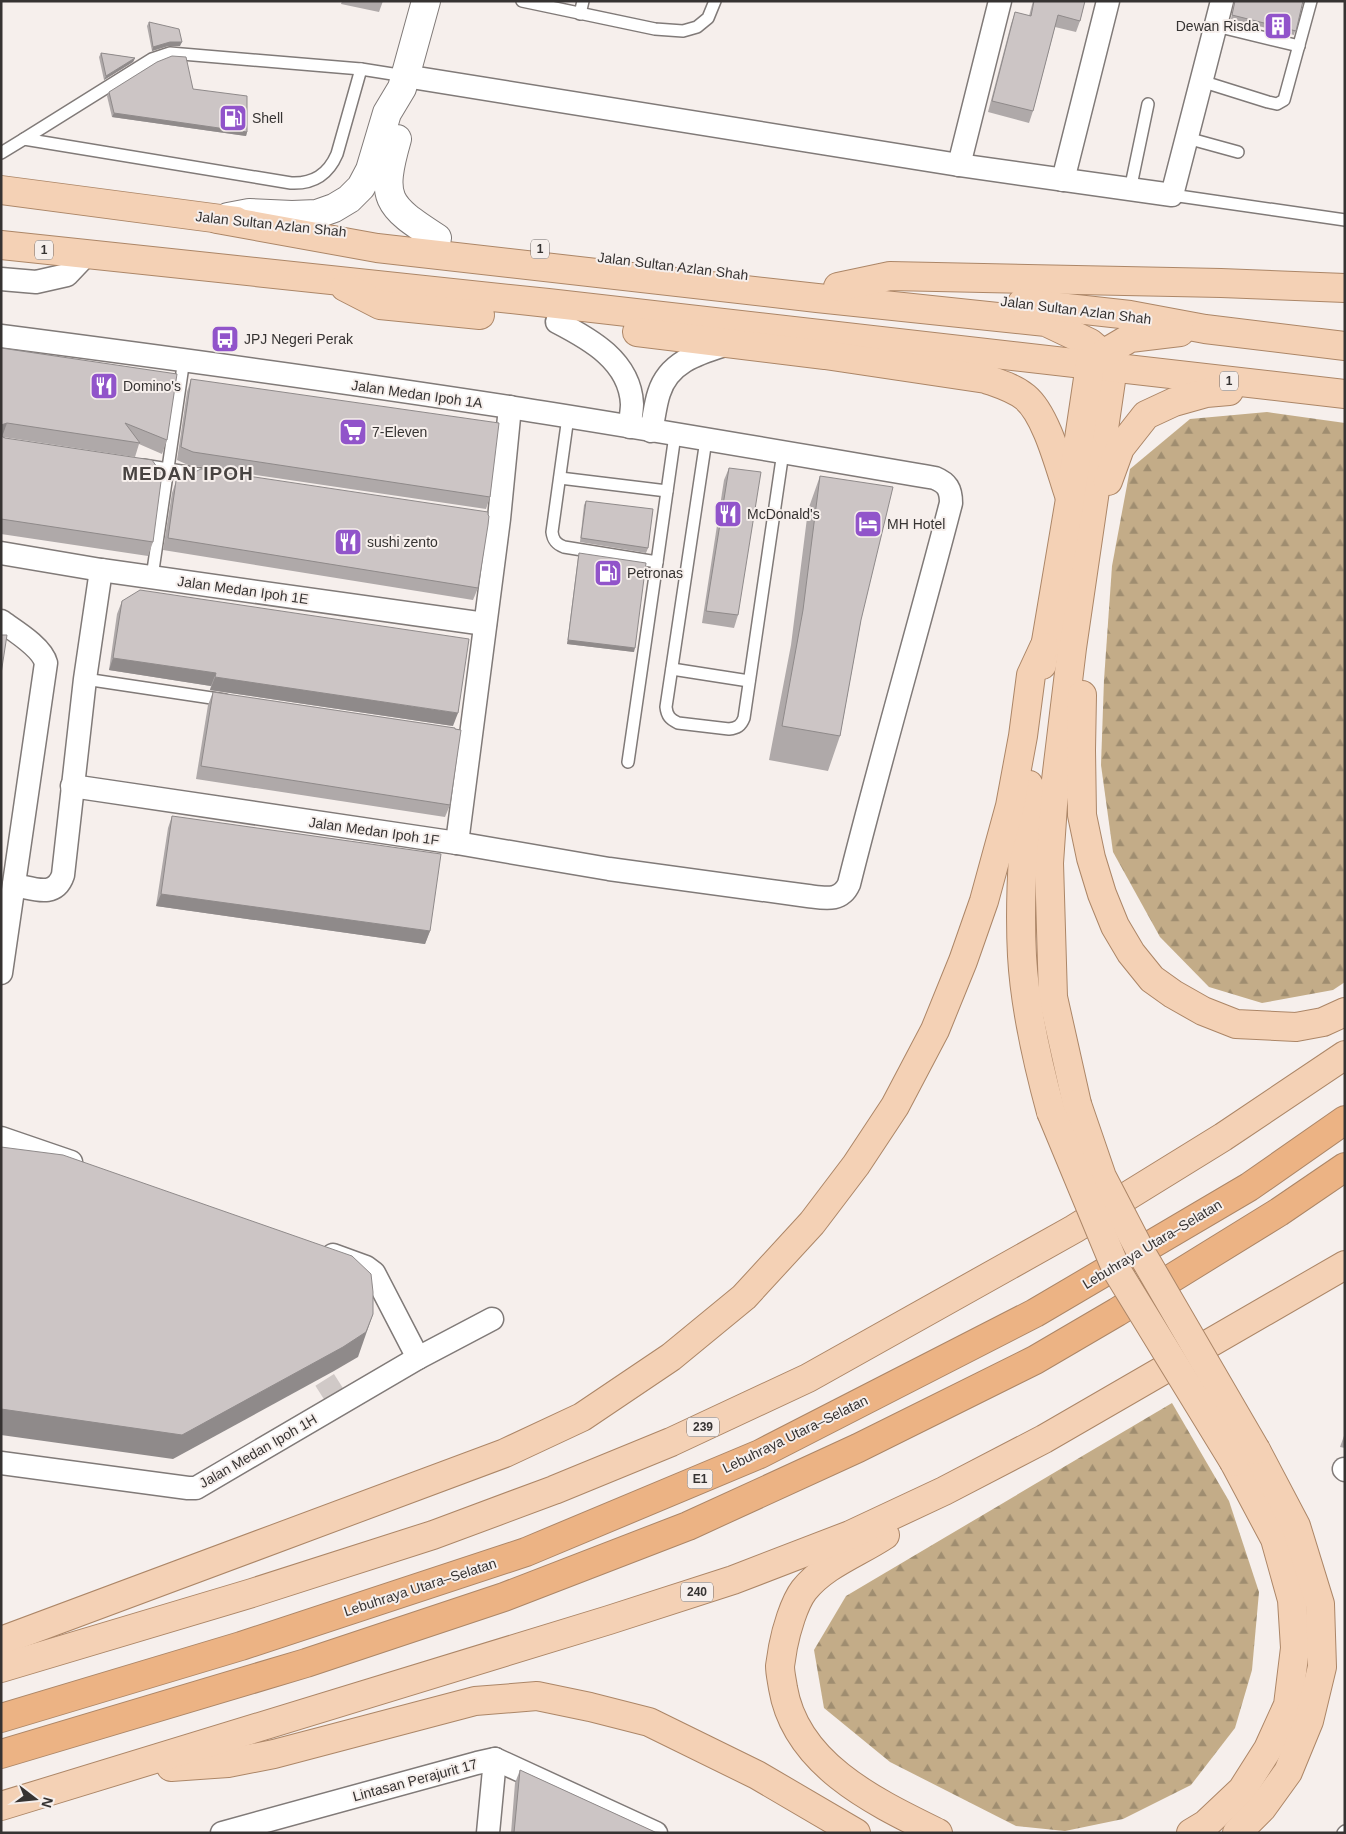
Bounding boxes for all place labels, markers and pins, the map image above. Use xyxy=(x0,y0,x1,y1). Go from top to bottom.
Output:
building icon: Dewan Risda xyxy=(1263,11,1293,41)
place label: Dewan Risda xyxy=(1176,18,1259,34)
fuel station icon: Shell xyxy=(218,103,248,133)
place label: Shell xyxy=(252,110,283,126)
bus stop icon: JPJ Negeri Perak xyxy=(210,324,240,354)
place label: JPJ Negeri Perak xyxy=(244,331,354,347)
restaurant icon: Domino's xyxy=(89,371,119,401)
place label: Domino's xyxy=(123,378,181,394)
supermarket icon: 7-Eleven xyxy=(338,417,368,447)
place label: 7-Eleven xyxy=(372,424,427,440)
restaurant icon: McDonald's xyxy=(713,499,743,529)
place label: McDonald's xyxy=(747,506,820,522)
hotel icon: MH Hotel xyxy=(853,509,883,539)
place label: MH Hotel xyxy=(887,516,945,532)
restaurant icon: sushi zento xyxy=(333,527,363,557)
place label: sushi zento xyxy=(367,534,438,550)
fuel station icon: Petronas xyxy=(593,558,623,588)
place label: Petronas xyxy=(627,565,683,581)

